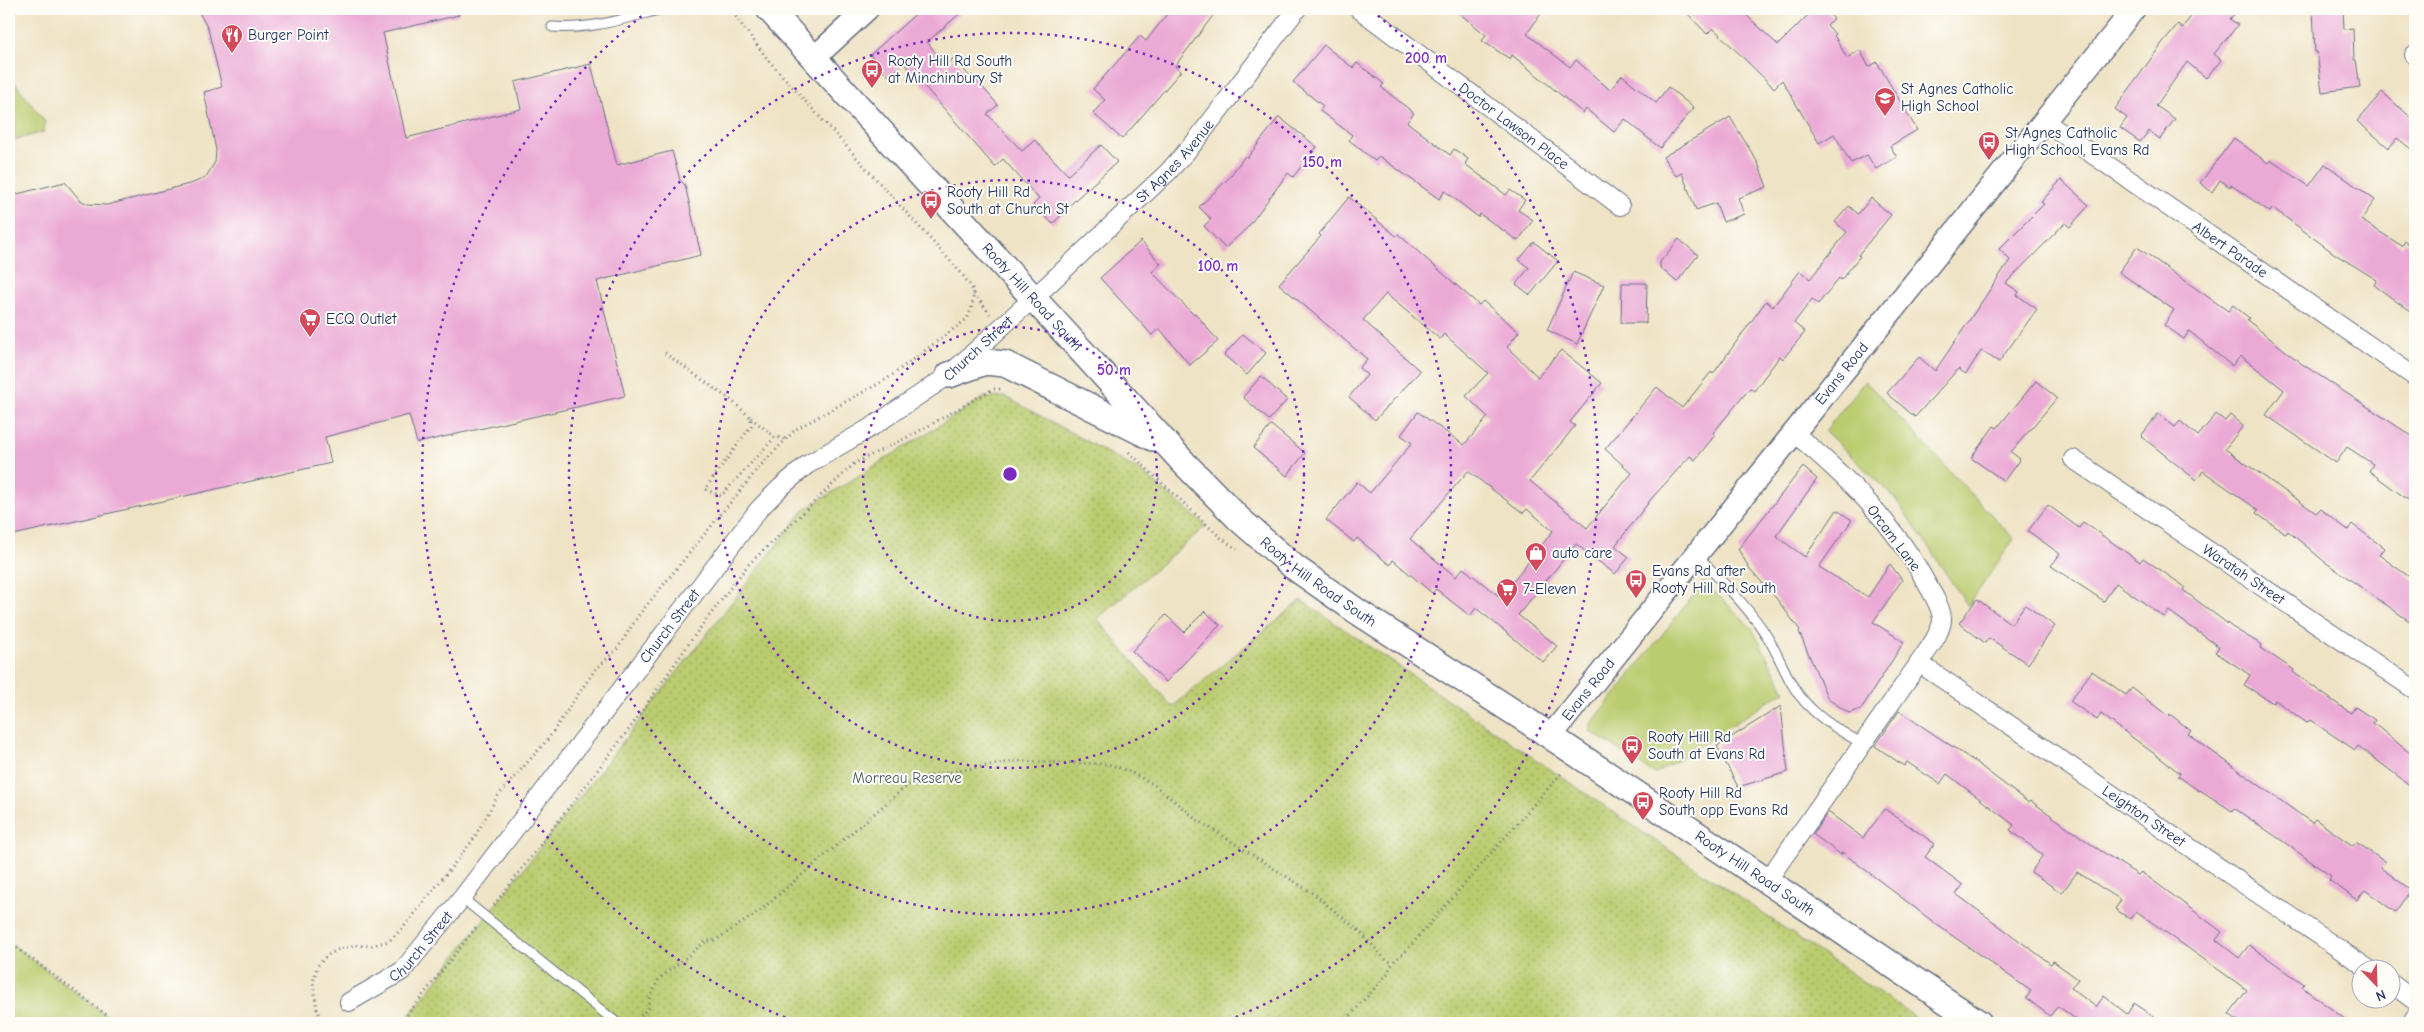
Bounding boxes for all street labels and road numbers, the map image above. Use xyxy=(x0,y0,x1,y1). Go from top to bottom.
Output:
street label: Doctor Lawson Place xyxy=(1455,79,1573,173)
street label: St Agnes Avenue xyxy=(1132,116,1218,207)
street label: Albert Parade xyxy=(2189,217,2271,282)
street label: Rooty Hill Road South xyxy=(978,239,1086,355)
street label: Church Street xyxy=(940,312,1017,385)
street label: Evans Road xyxy=(1811,339,1872,408)
street label: Orcam Lane xyxy=(1863,501,1925,575)
street label: Rooty Hill Road South xyxy=(1257,533,1380,631)
street label: Waratah Street xyxy=(2199,540,2289,609)
street label: Church Street xyxy=(636,585,704,667)
street label: Evans Road xyxy=(1558,655,1619,724)
street label: Leighton Street xyxy=(2099,781,2190,851)
street label: Rooty Hill Road South xyxy=(1692,827,1818,920)
street label: Church Street xyxy=(386,907,457,986)

